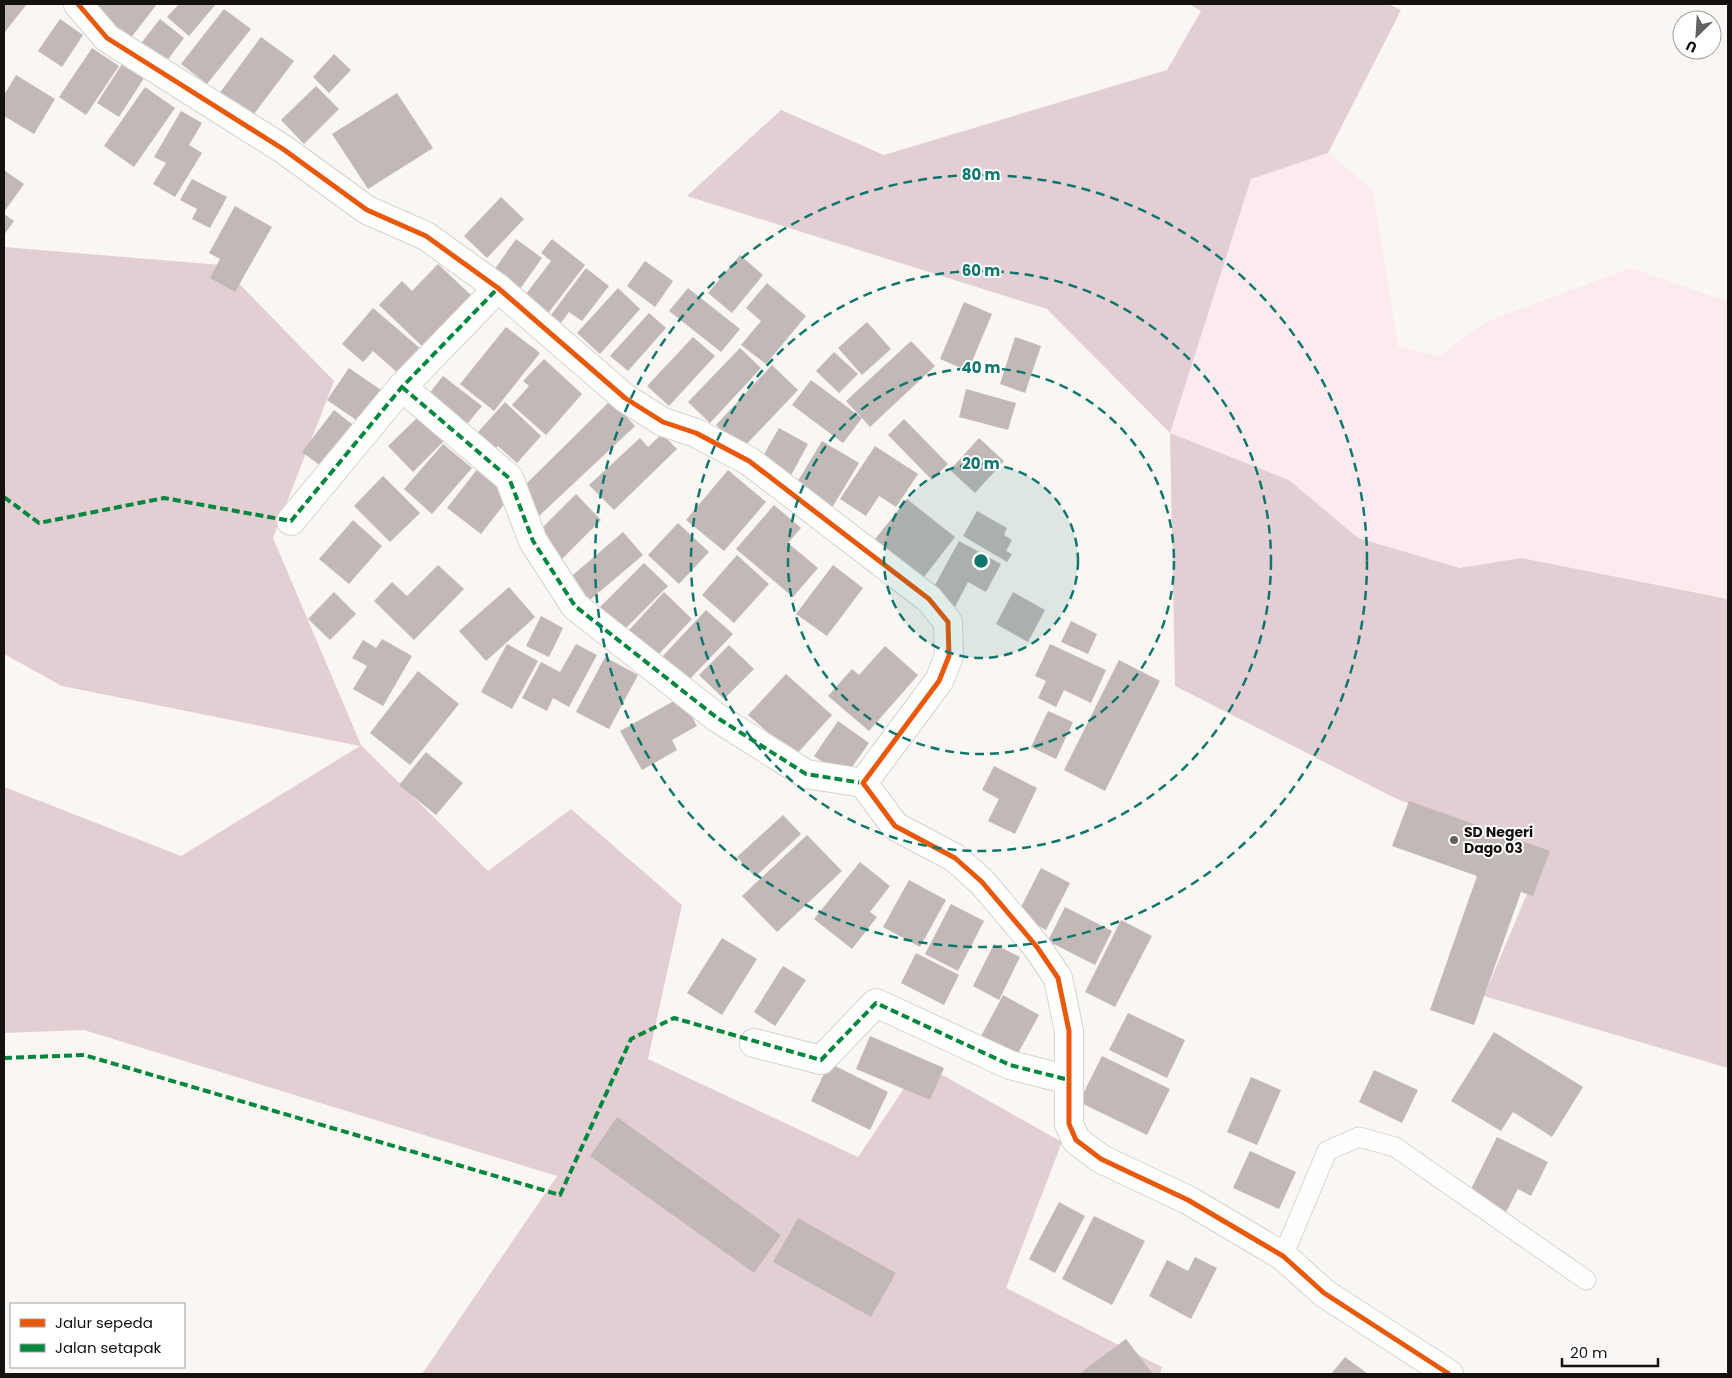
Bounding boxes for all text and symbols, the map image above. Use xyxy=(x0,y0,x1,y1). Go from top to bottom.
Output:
north arrow xyxy=(1672,10,1722,60)
text: U xyxy=(1683,36,1700,58)
text: 80 m xyxy=(962,164,1000,185)
text: 60 m xyxy=(962,260,1000,281)
text: 40 m xyxy=(961,357,1001,378)
text: 20 m xyxy=(962,453,1000,474)
centre of rings xyxy=(972,552,990,570)
place label: SD Negeri Dago 03 xyxy=(1464,822,1533,858)
marker: SD Negeri Dago 03 xyxy=(1448,834,1460,846)
legend xyxy=(10,1303,185,1368)
text: Jalur sepeda xyxy=(55,1312,153,1333)
scale bar xyxy=(1562,1336,1658,1368)
text: Jalan setapak xyxy=(55,1337,162,1358)
text: 20 m xyxy=(1570,1342,1608,1363)

